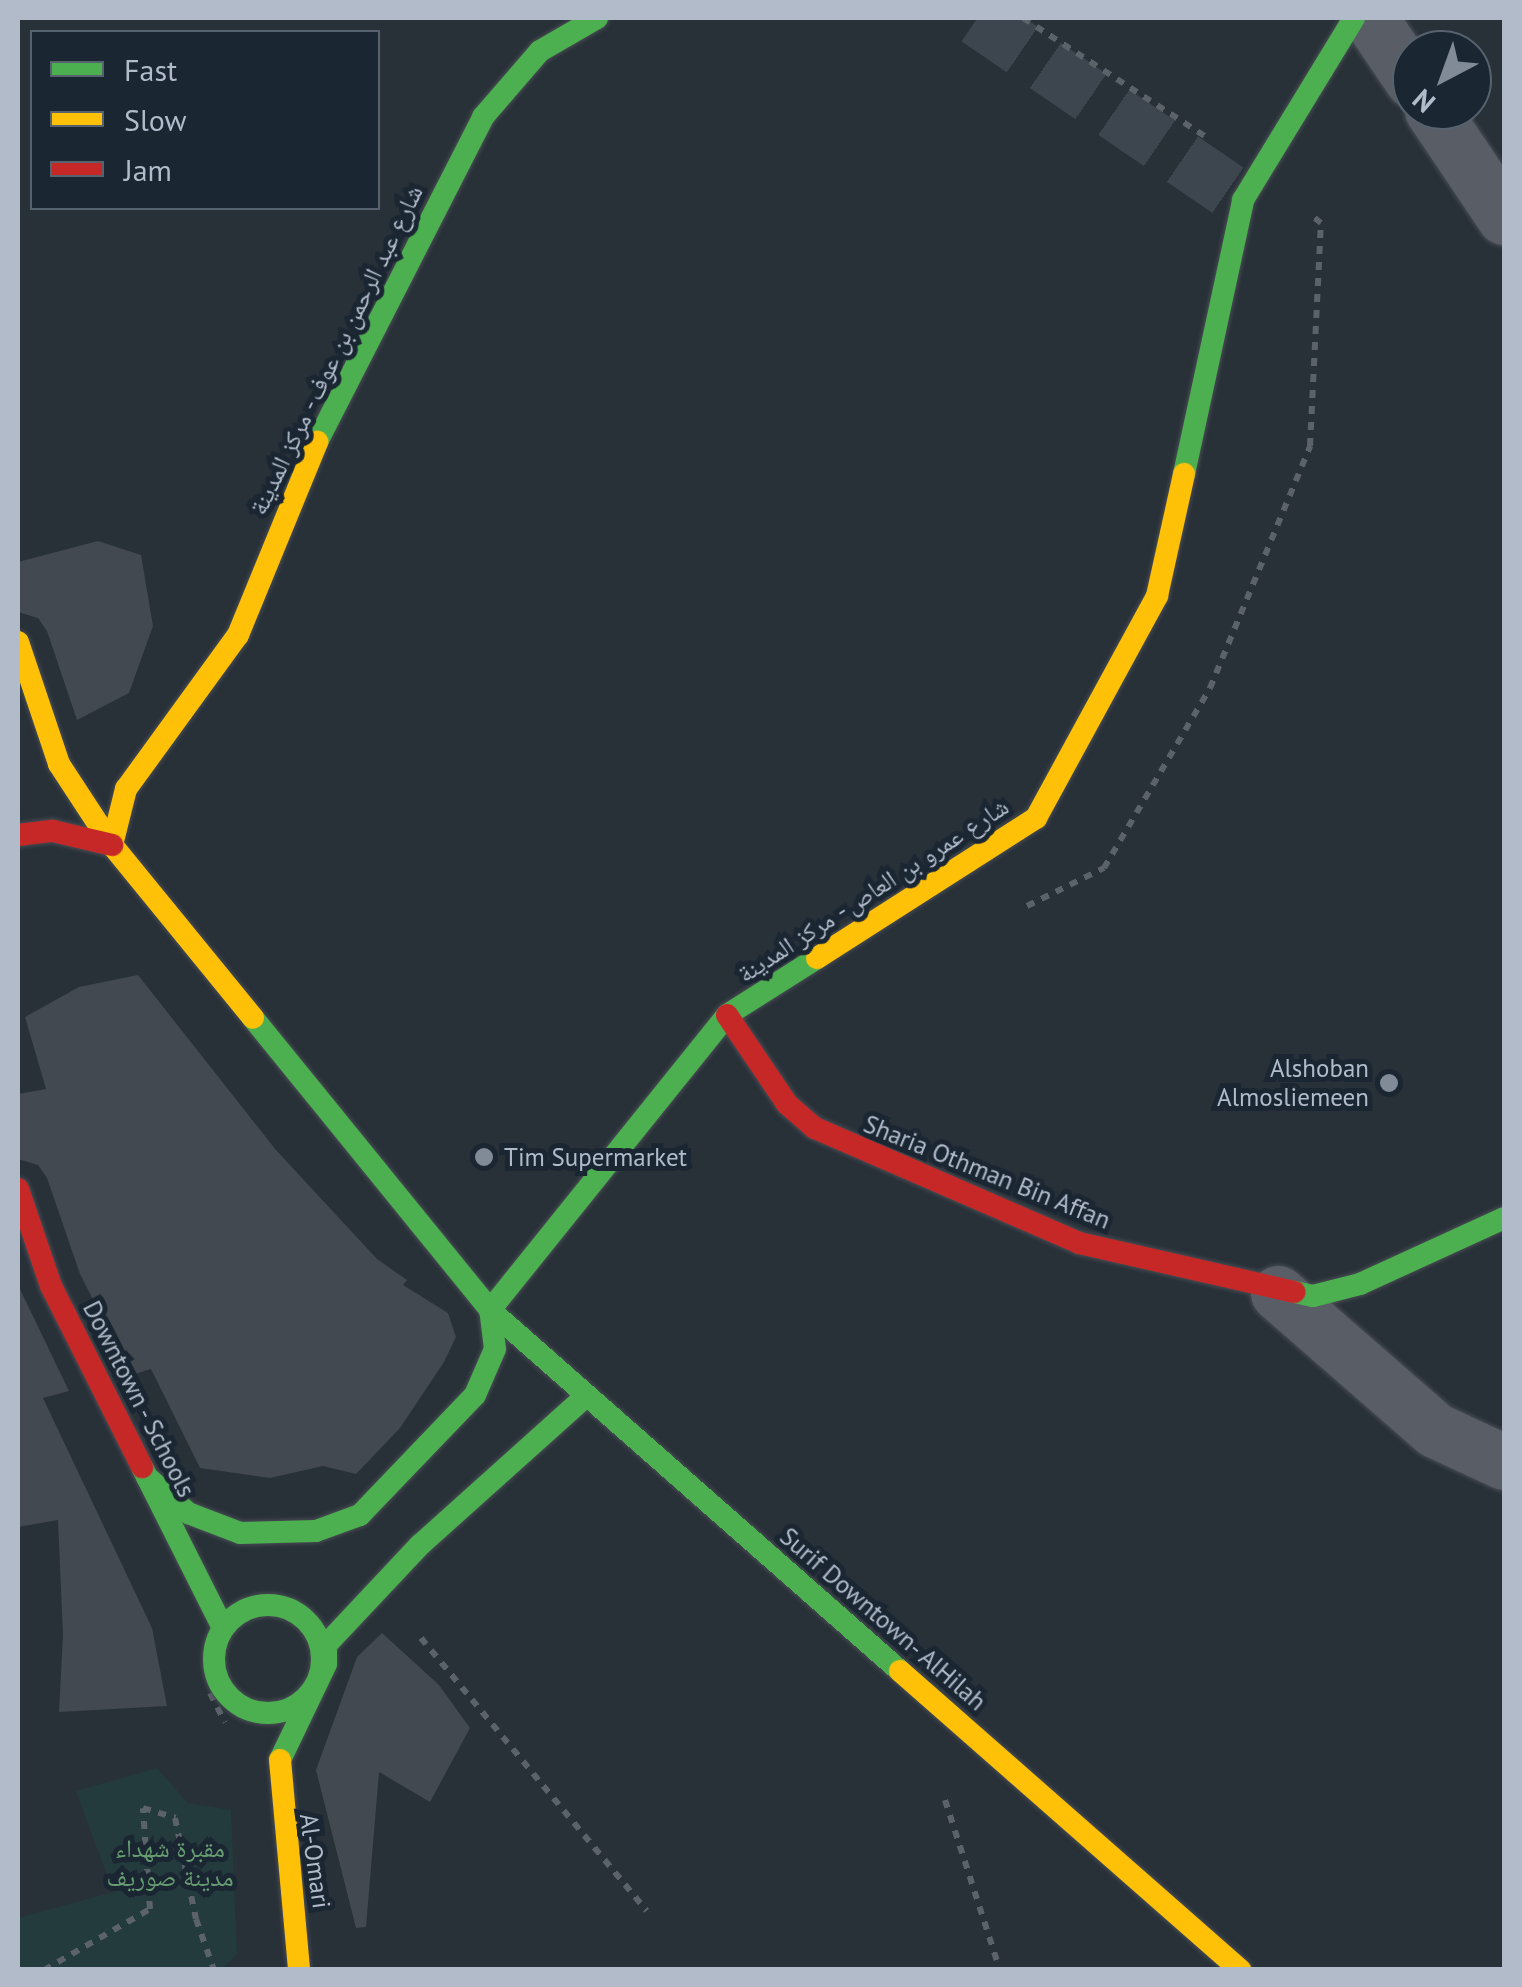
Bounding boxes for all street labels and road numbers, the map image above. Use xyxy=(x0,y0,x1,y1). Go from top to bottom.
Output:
street label: شارع عبد الرحمن بن عوف - مركز المدينة xyxy=(242,179,430,521)
street label: شارع عمرو بن العاص - مركز المدينة xyxy=(730,790,1016,990)
street label: Sharia Othman Bin Affan xyxy=(859,1109,1115,1235)
street label: Downtown - Schools xyxy=(76,1294,202,1504)
street label: Surif Downtown- AlHilah xyxy=(773,1520,993,1718)
street label: Al-Omari xyxy=(293,1811,337,1911)

